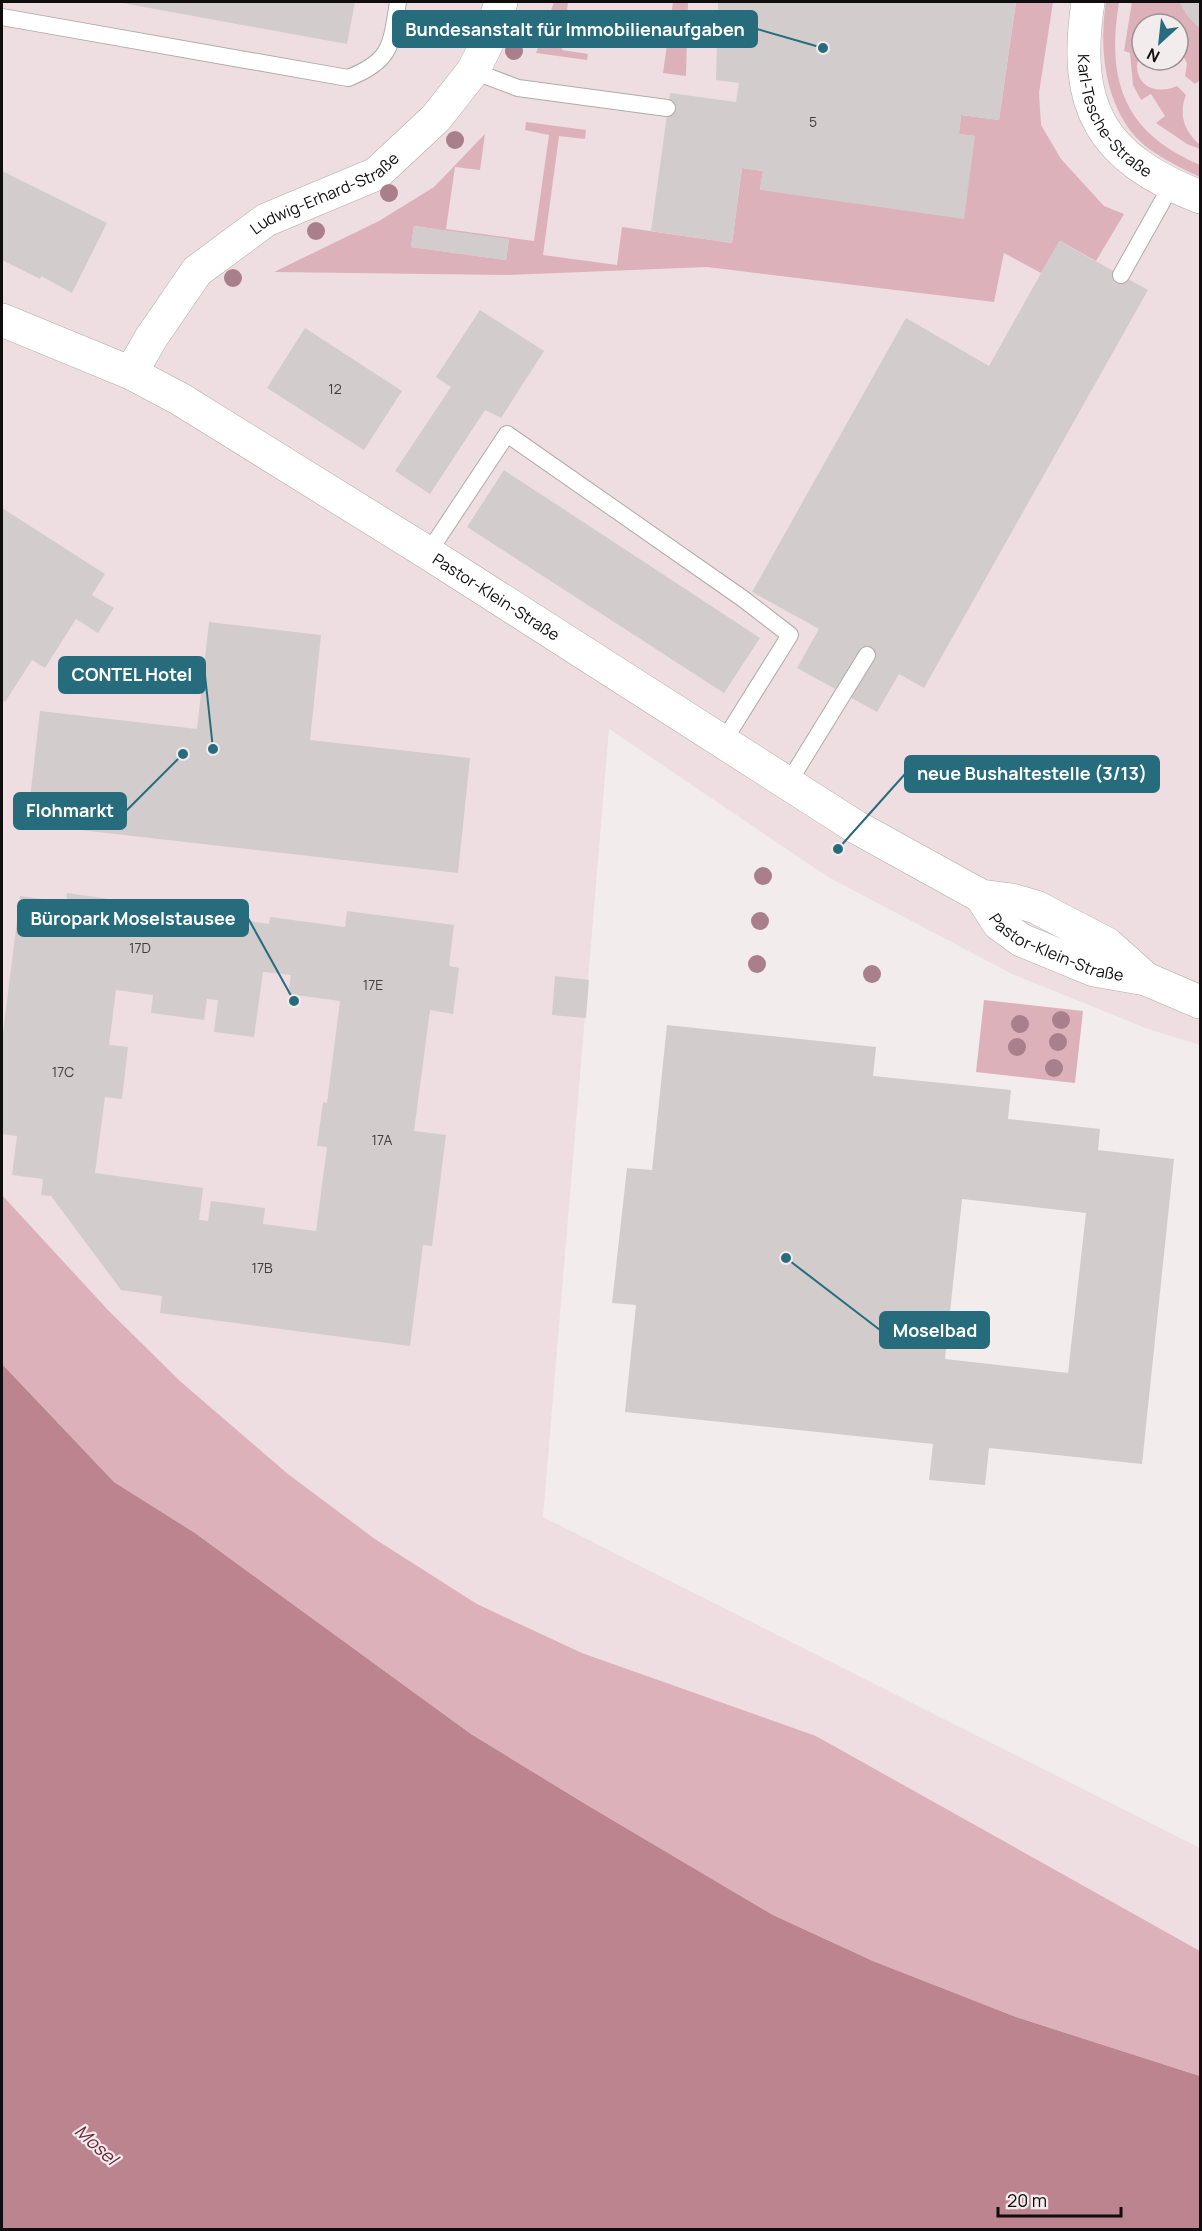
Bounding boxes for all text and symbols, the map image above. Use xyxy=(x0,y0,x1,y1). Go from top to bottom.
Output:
callout: Bundesanstalt für Immobilienaufgaben xyxy=(393,11,757,47)
north arrow xyxy=(1130,12,1190,72)
text: Bundesanstalt für Immobilienaufgaben xyxy=(405,17,745,41)
text: N xyxy=(1143,43,1163,68)
street label: Karl-Tesche-Straße xyxy=(1073,54,1156,182)
house number: 5 xyxy=(809,112,817,131)
street label: Ludwig-Erhard-Straße xyxy=(245,147,404,239)
house number: 12 xyxy=(328,379,342,398)
street label: Pastor-Klein-Straße xyxy=(429,548,564,646)
callout: CONTEL Hotel xyxy=(59,657,205,693)
text: CONTEL Hotel xyxy=(72,662,192,686)
callout: neue Bushaltestelle (3/13) xyxy=(905,756,1159,792)
text: neue Bushaltestelle (3/13) xyxy=(917,761,1147,785)
callout: Flohmarkt xyxy=(14,793,126,829)
text: Flohmarkt xyxy=(26,798,114,822)
callout: Büropark Moselstausee xyxy=(18,900,248,936)
text: Büropark Moselstausee xyxy=(30,906,236,930)
street label: Pastor-Klein-Straße xyxy=(984,909,1125,986)
house number: 17D xyxy=(129,938,151,957)
house number: 17E xyxy=(363,975,383,994)
house number: 17C xyxy=(52,1062,74,1081)
house number: 17A xyxy=(372,1130,393,1149)
house number: 17B xyxy=(251,1258,273,1277)
callout: Moselbad xyxy=(880,1312,989,1348)
text: Moselbad xyxy=(893,1318,977,1342)
water label: Mosel xyxy=(70,2119,125,2172)
scale bar xyxy=(998,2180,1121,2218)
text: 20 m xyxy=(1007,2188,1047,2212)

